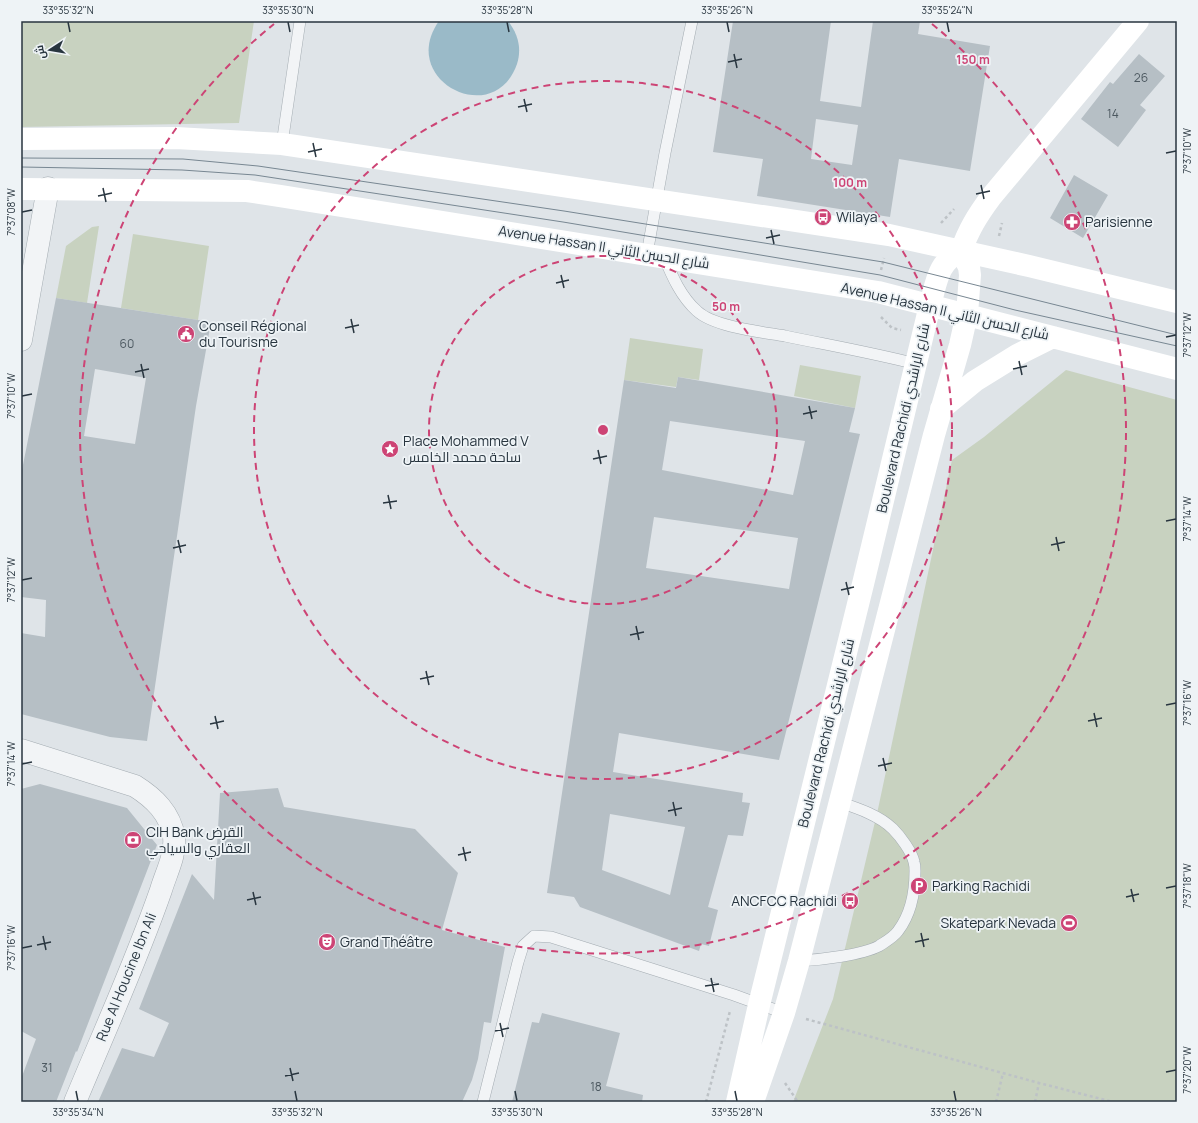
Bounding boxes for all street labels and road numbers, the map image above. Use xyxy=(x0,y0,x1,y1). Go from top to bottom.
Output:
street label: Avenue Hassan II شارع الحسن الثاني xyxy=(497,220,711,276)
street label: Avenue Hassan II شارع الحسن الثاني xyxy=(838,277,1051,347)
street label: Boulevard Rachidi شارع الراشدي xyxy=(871,321,937,515)
street label: Boulevard Rachidi شارع الراشدي xyxy=(793,636,861,830)
street label: Rue Al Houcine Ibn Ali xyxy=(91,910,160,1044)

